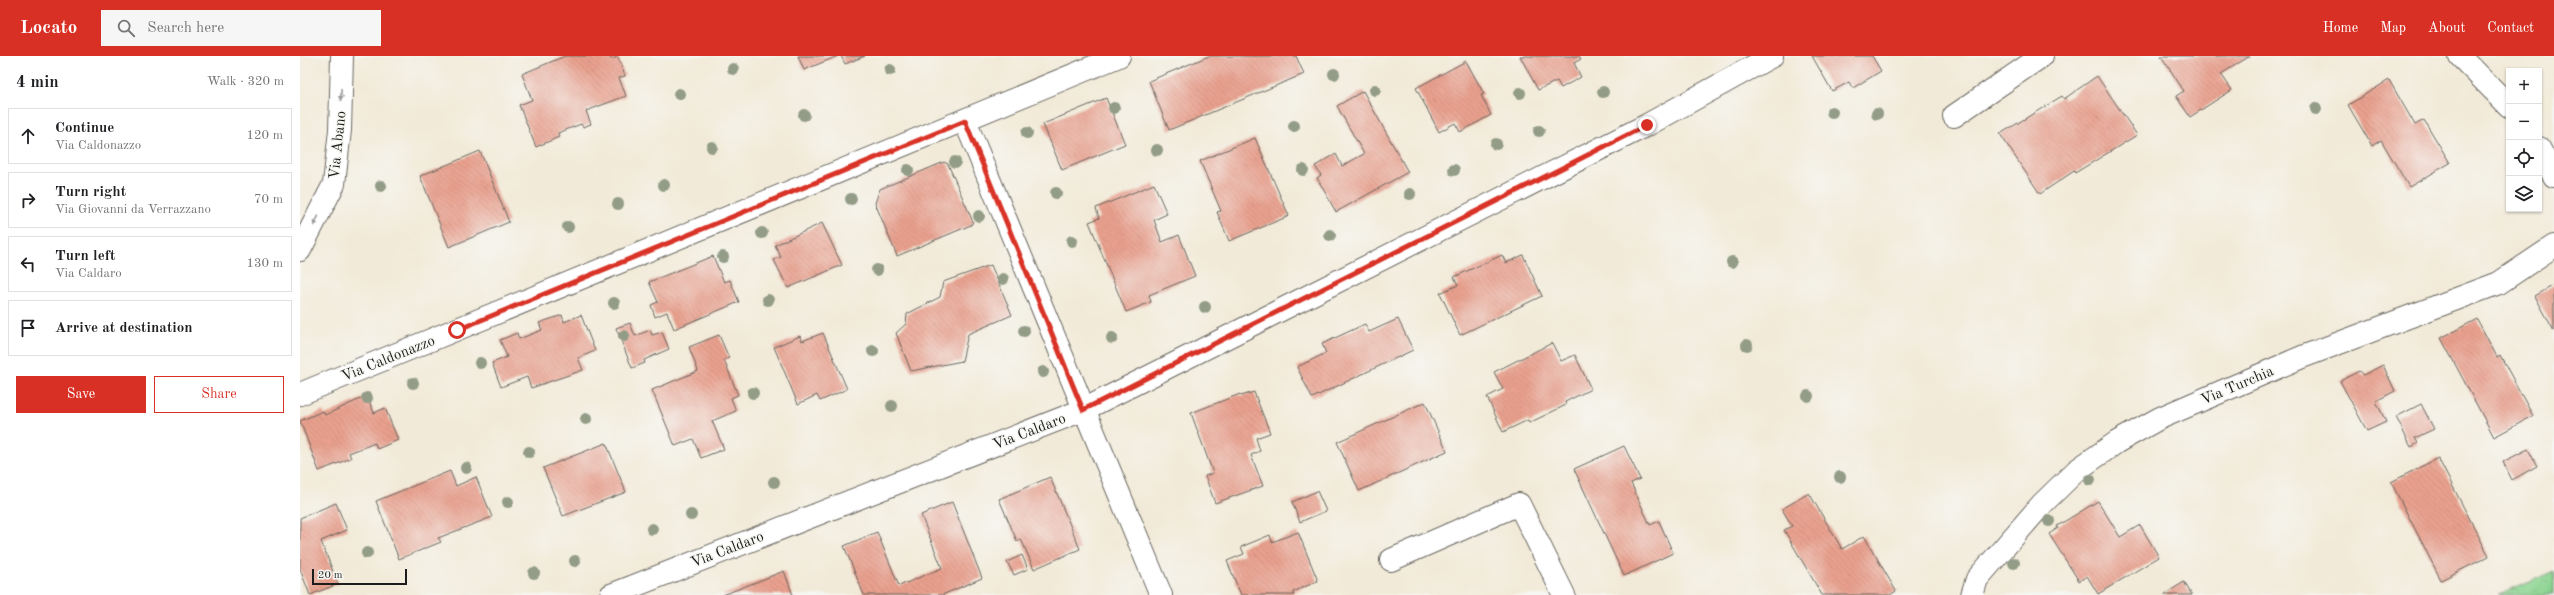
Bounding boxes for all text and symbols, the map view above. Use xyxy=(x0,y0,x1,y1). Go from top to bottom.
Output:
search box xyxy=(101,10,381,46)
icon: search xyxy=(115,17,137,39)
text: Locato xyxy=(20,19,77,38)
text: Search here xyxy=(147,21,224,36)
text: Home xyxy=(2323,21,2358,35)
text: Map xyxy=(2380,21,2406,35)
text: About xyxy=(2428,21,2465,35)
text: Contact xyxy=(2487,21,2534,35)
map controls xyxy=(2506,68,2542,212)
button: + xyxy=(2506,68,2542,104)
text: 4 min xyxy=(16,74,59,91)
text: Walk · 320 m xyxy=(207,75,284,88)
one-way arrow xyxy=(338,89,344,102)
button: − xyxy=(2506,104,2542,140)
street label: Via Abano xyxy=(327,110,350,180)
route end xyxy=(1638,116,1656,134)
text: Continue xyxy=(55,121,114,136)
icon: ahead xyxy=(17,125,39,147)
text: 120 m xyxy=(246,129,283,142)
text: Via Caldonazzo xyxy=(55,139,141,152)
button: locate xyxy=(2506,140,2542,176)
button: layers xyxy=(2506,176,2542,212)
text: Turn right xyxy=(55,185,126,200)
icon: right xyxy=(17,189,39,211)
text: 70 m xyxy=(254,193,283,206)
text: Via Giovanni da Verrazzano xyxy=(55,203,211,216)
one-way arrow xyxy=(313,215,319,226)
text: Turn left xyxy=(55,249,115,264)
icon: left xyxy=(17,253,39,275)
text: 130 m xyxy=(246,257,283,270)
text: Via Caldaro xyxy=(55,267,122,280)
icon: arrive xyxy=(17,317,39,339)
text: Arrive at destination xyxy=(55,321,193,336)
route start xyxy=(448,321,466,339)
street label: Via Caldonazzo xyxy=(340,334,438,385)
street label: Via Turchia xyxy=(2199,364,2277,408)
button: Save xyxy=(16,376,146,413)
button: Share xyxy=(154,376,284,413)
street label: Via Caldaro xyxy=(991,412,1068,453)
street label: Via Caldaro xyxy=(689,530,766,571)
scale bar xyxy=(312,567,407,586)
text: 20 m xyxy=(318,570,343,581)

